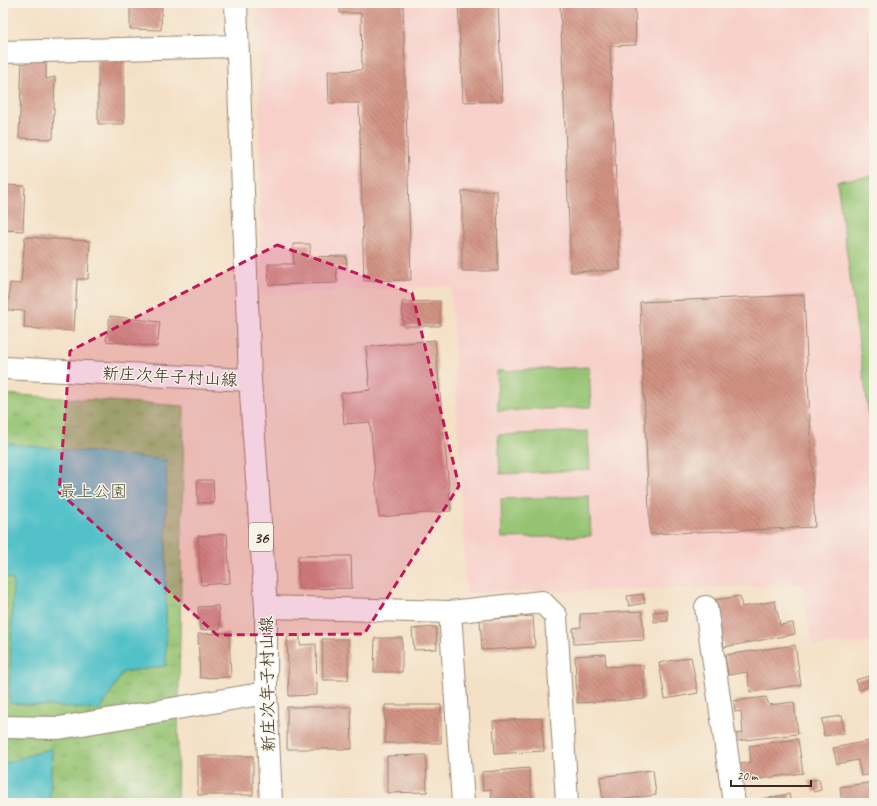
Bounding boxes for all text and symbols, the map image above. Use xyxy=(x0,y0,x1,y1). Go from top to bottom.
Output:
street label: 新庄次年子村山線 xyxy=(102,362,238,391)
park label: 最上公園 xyxy=(59,481,127,502)
road number: 36 xyxy=(249,523,273,551)
street label: 新庄次年子村山線 xyxy=(256,616,279,752)
scale bar xyxy=(731,762,811,788)
text: 20 m xyxy=(737,768,759,784)

